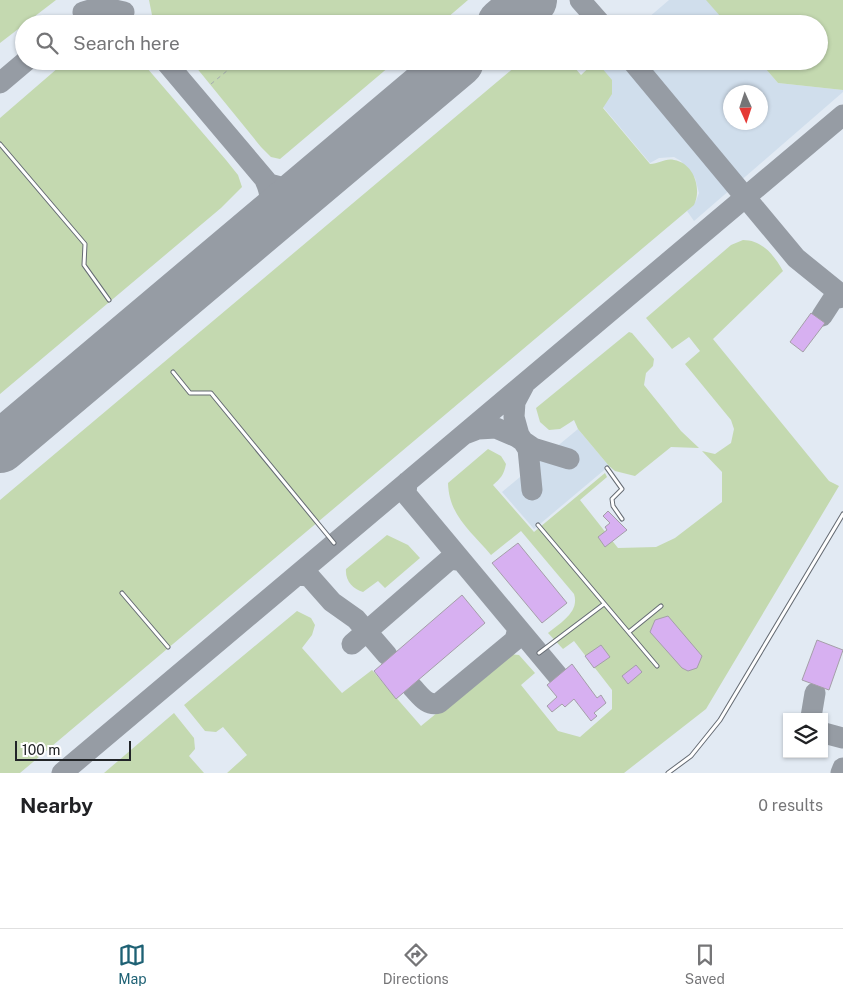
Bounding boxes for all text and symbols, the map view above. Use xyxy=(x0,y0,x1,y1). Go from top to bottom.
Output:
search box xyxy=(15,15,828,70)
icon: search xyxy=(33,29,61,57)
text: Search here xyxy=(73,32,180,54)
north arrow xyxy=(723,85,768,130)
map controls xyxy=(783,713,828,758)
button: layers xyxy=(783,713,828,758)
scale bar xyxy=(15,738,131,761)
text: 100 m xyxy=(22,742,60,758)
text: Nearby xyxy=(20,793,93,818)
text: 0 results xyxy=(758,796,823,815)
tab: Map xyxy=(118,941,147,987)
tab: Directions xyxy=(383,941,449,987)
tab: Saved xyxy=(685,941,725,987)

